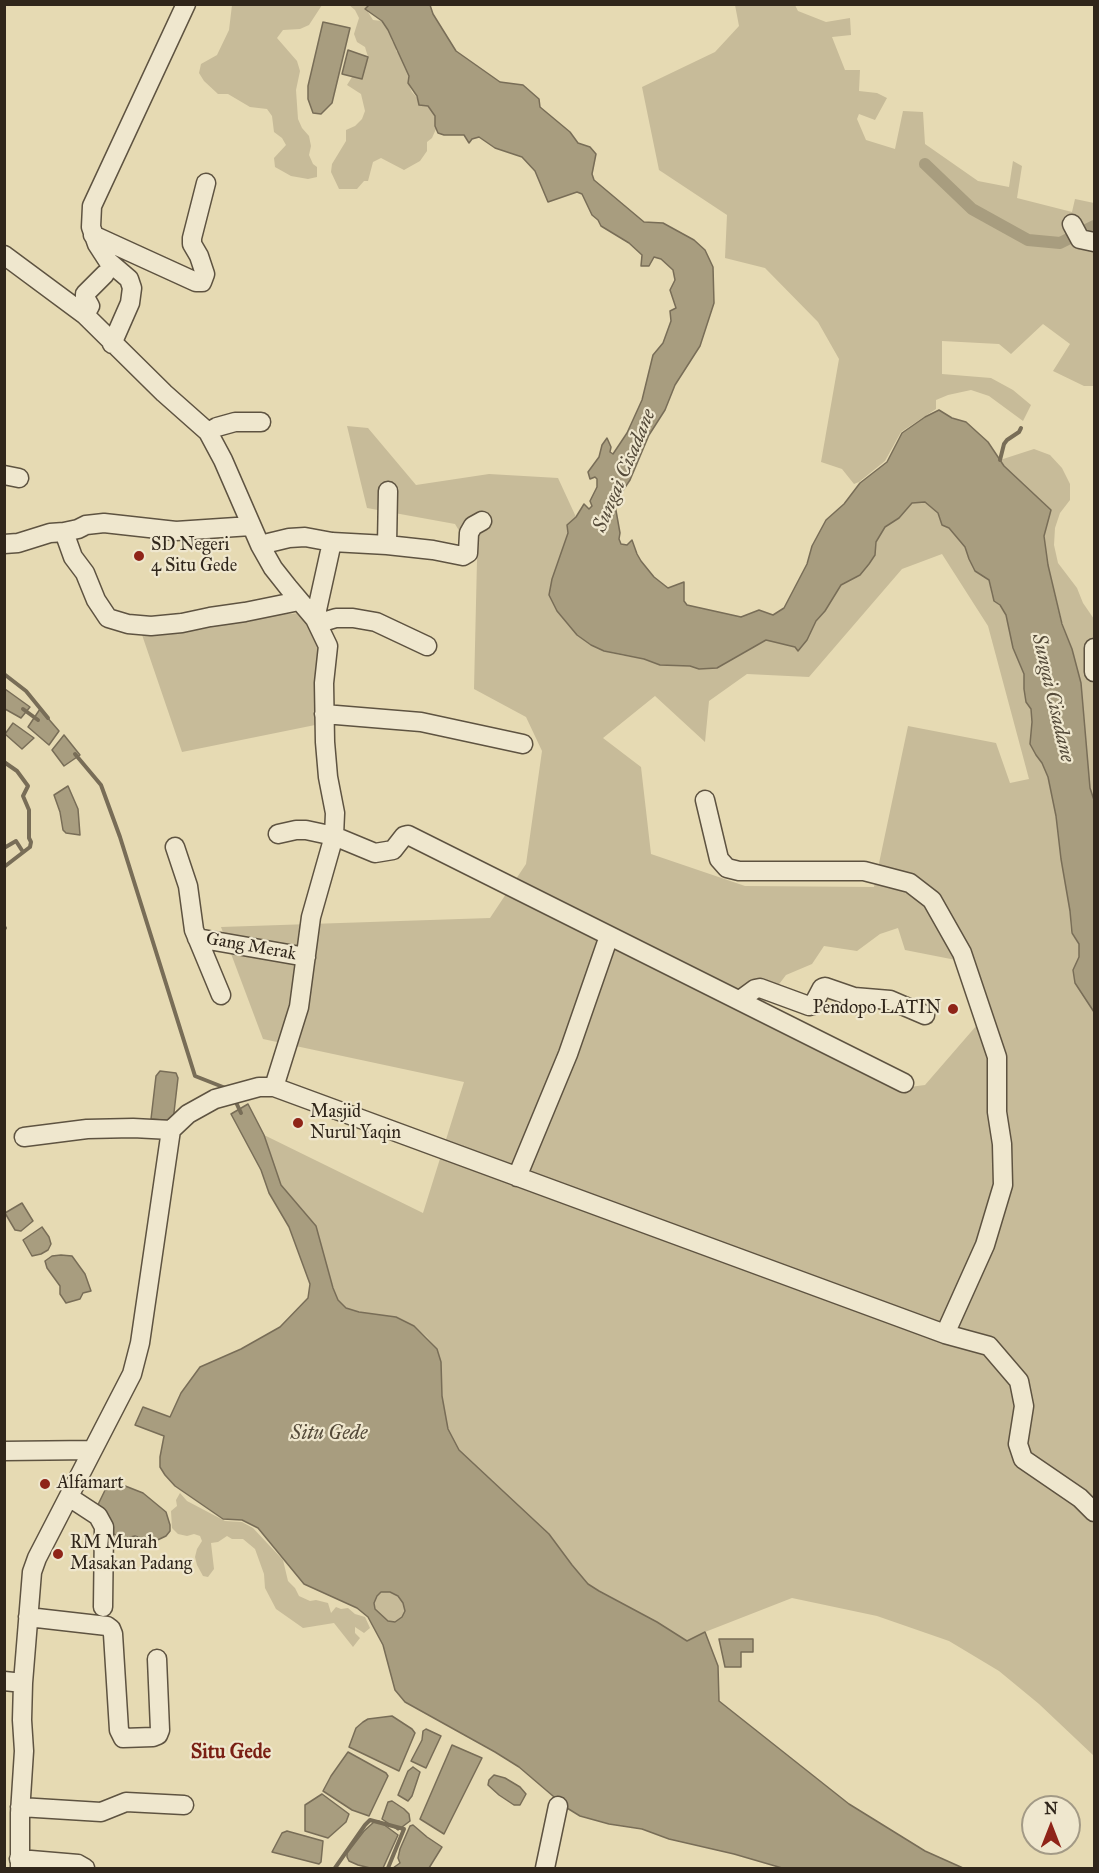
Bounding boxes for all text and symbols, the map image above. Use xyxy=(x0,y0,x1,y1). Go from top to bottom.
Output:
water label: Sungai Cisadane xyxy=(588,406,662,536)
place label: SD Negeri 4 Situ Gede xyxy=(151,535,237,578)
marker: SD Negeri 4 Situ Gede xyxy=(132,549,146,563)
water label: Sungai Cisadane xyxy=(1026,631,1078,765)
street label: Gang Merak xyxy=(204,928,298,966)
place label: Pendopo LATIN xyxy=(813,998,941,1020)
marker: Pendopo LATIN xyxy=(946,1002,960,1016)
place label: Masjid Nurul Yaqin xyxy=(310,1102,401,1144)
marker: Masjid Nurul Yaqin xyxy=(291,1116,305,1130)
water label: Situ Gede xyxy=(291,1422,367,1446)
place label: Alfamart xyxy=(57,1473,124,1495)
marker: Alfamart xyxy=(38,1477,52,1491)
place label: RM Murah Masakan Padang xyxy=(70,1533,192,1576)
marker: RM Murah Masakan Padang xyxy=(51,1547,65,1561)
district label: Situ Gede xyxy=(191,1741,271,1765)
north arrow xyxy=(1021,1795,1081,1855)
text: N xyxy=(1044,1799,1058,1818)

